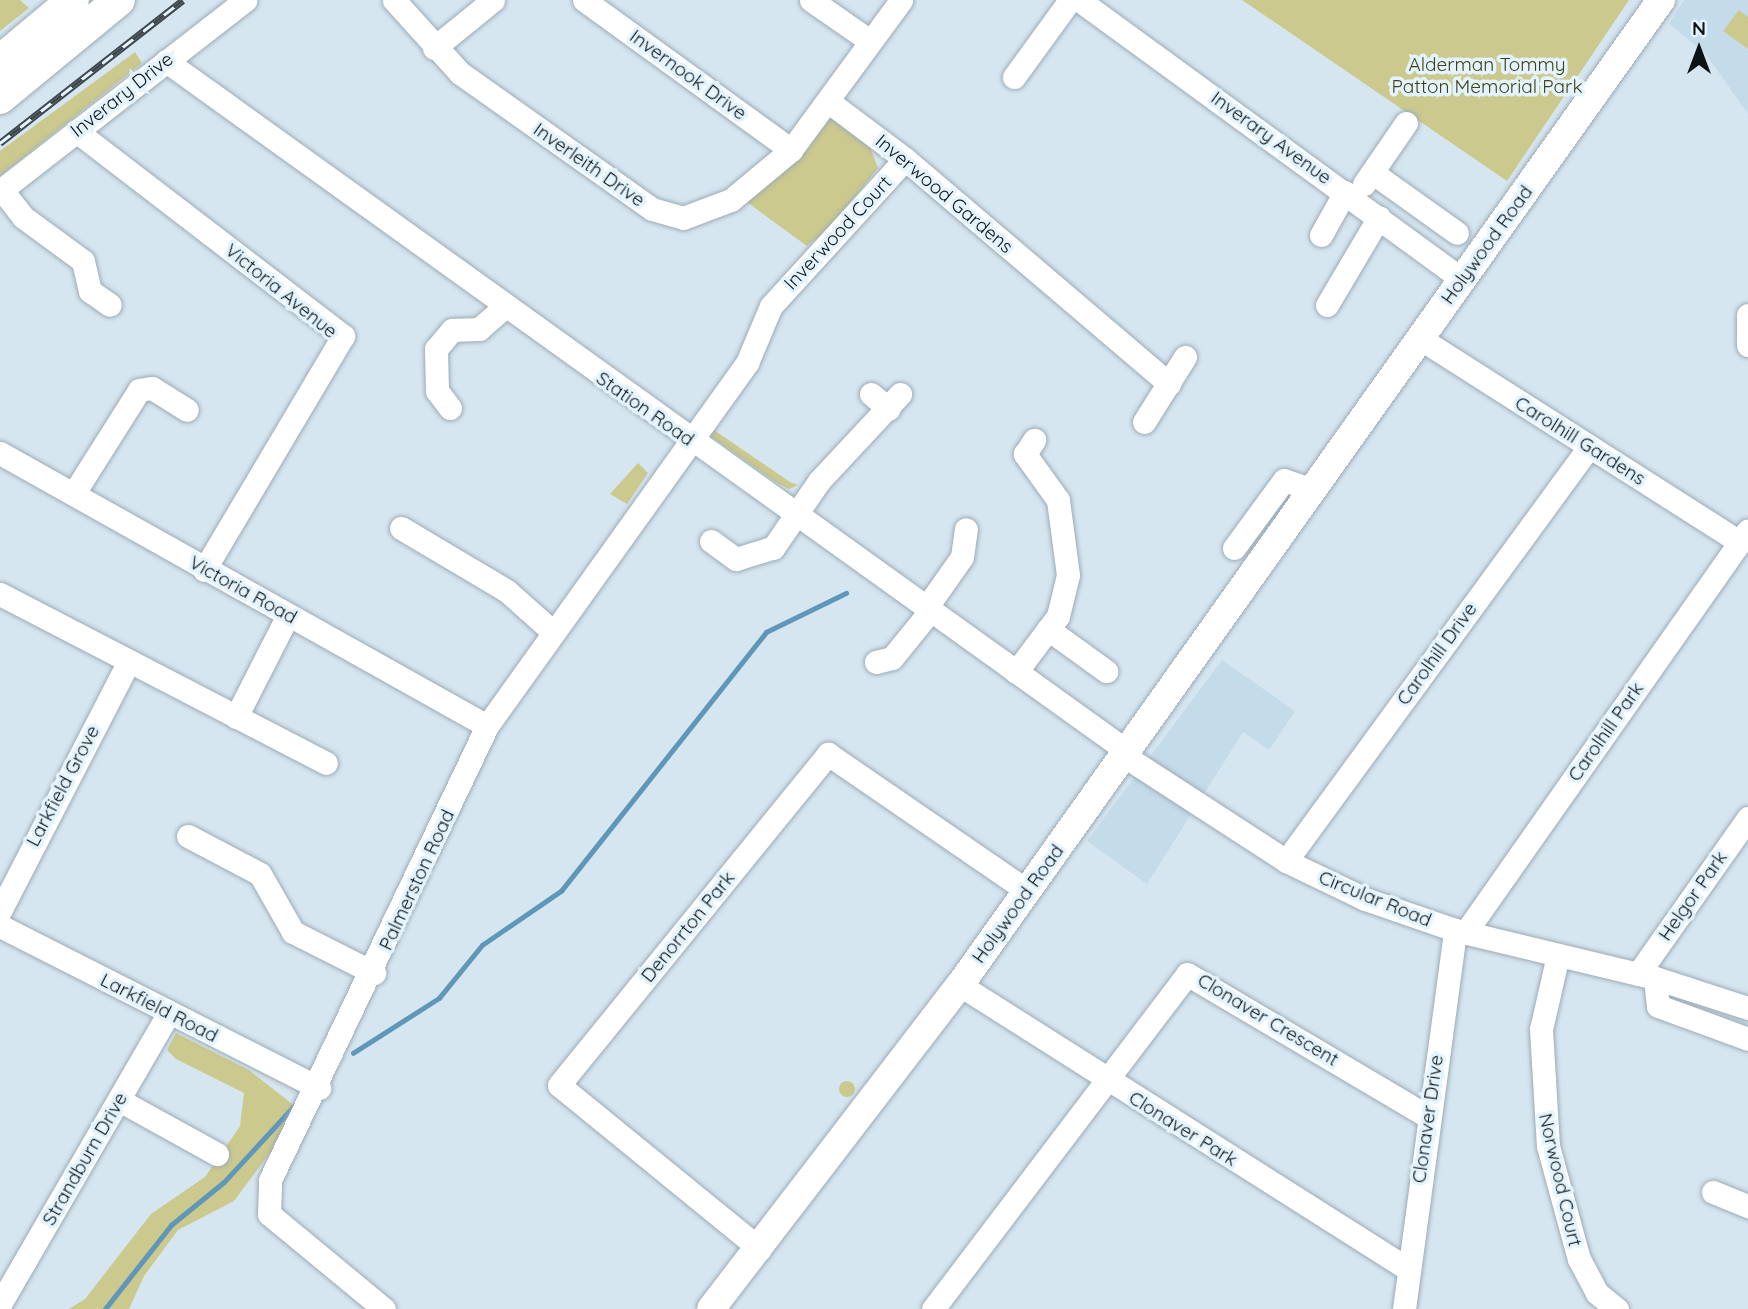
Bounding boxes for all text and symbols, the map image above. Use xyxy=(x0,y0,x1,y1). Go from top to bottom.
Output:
north arrow xyxy=(1664,14,1734,84)
text: N xyxy=(1692,16,1706,40)
street label: Invernook Drive xyxy=(625,25,751,125)
street label: Inverary Drive xyxy=(66,48,178,142)
park label: Alderman Tommy Patton Memorial Park xyxy=(1391,54,1583,98)
street label: Inverary Avenue xyxy=(1206,87,1336,189)
street label: Inverleith Drive xyxy=(529,118,649,212)
street label: Inverwood Gardens xyxy=(871,130,1017,258)
street label: Inverwood Court xyxy=(780,171,896,295)
street label: Holywood Road xyxy=(1436,181,1538,309)
street label: Victoria Avenue xyxy=(220,239,342,343)
street label: Station Road xyxy=(592,367,698,451)
street label: Carolhill Gardens xyxy=(1511,392,1649,490)
street label: Victoria Road xyxy=(185,551,301,629)
street label: Carolhill Drive xyxy=(1392,598,1482,710)
street label: Carolhill Park xyxy=(1563,678,1649,786)
street label: Larkfield Grove xyxy=(22,722,104,850)
street label: Palmerston Road xyxy=(374,806,460,954)
street label: Holywood Road xyxy=(967,840,1069,968)
street label: Helgor Park xyxy=(1654,847,1732,945)
street label: Circular Road xyxy=(1315,866,1435,932)
street label: Denorrton Park xyxy=(636,867,740,987)
street label: Larkfield Road xyxy=(96,969,222,1047)
street label: Clonaver Crescent xyxy=(1193,969,1343,1071)
street label: Clonaver Drive xyxy=(1408,1053,1448,1185)
street label: Clonaver Park xyxy=(1124,1087,1242,1171)
street label: Strandburn Drive xyxy=(38,1088,132,1230)
street label: Norwood Court xyxy=(1534,1111,1586,1249)

